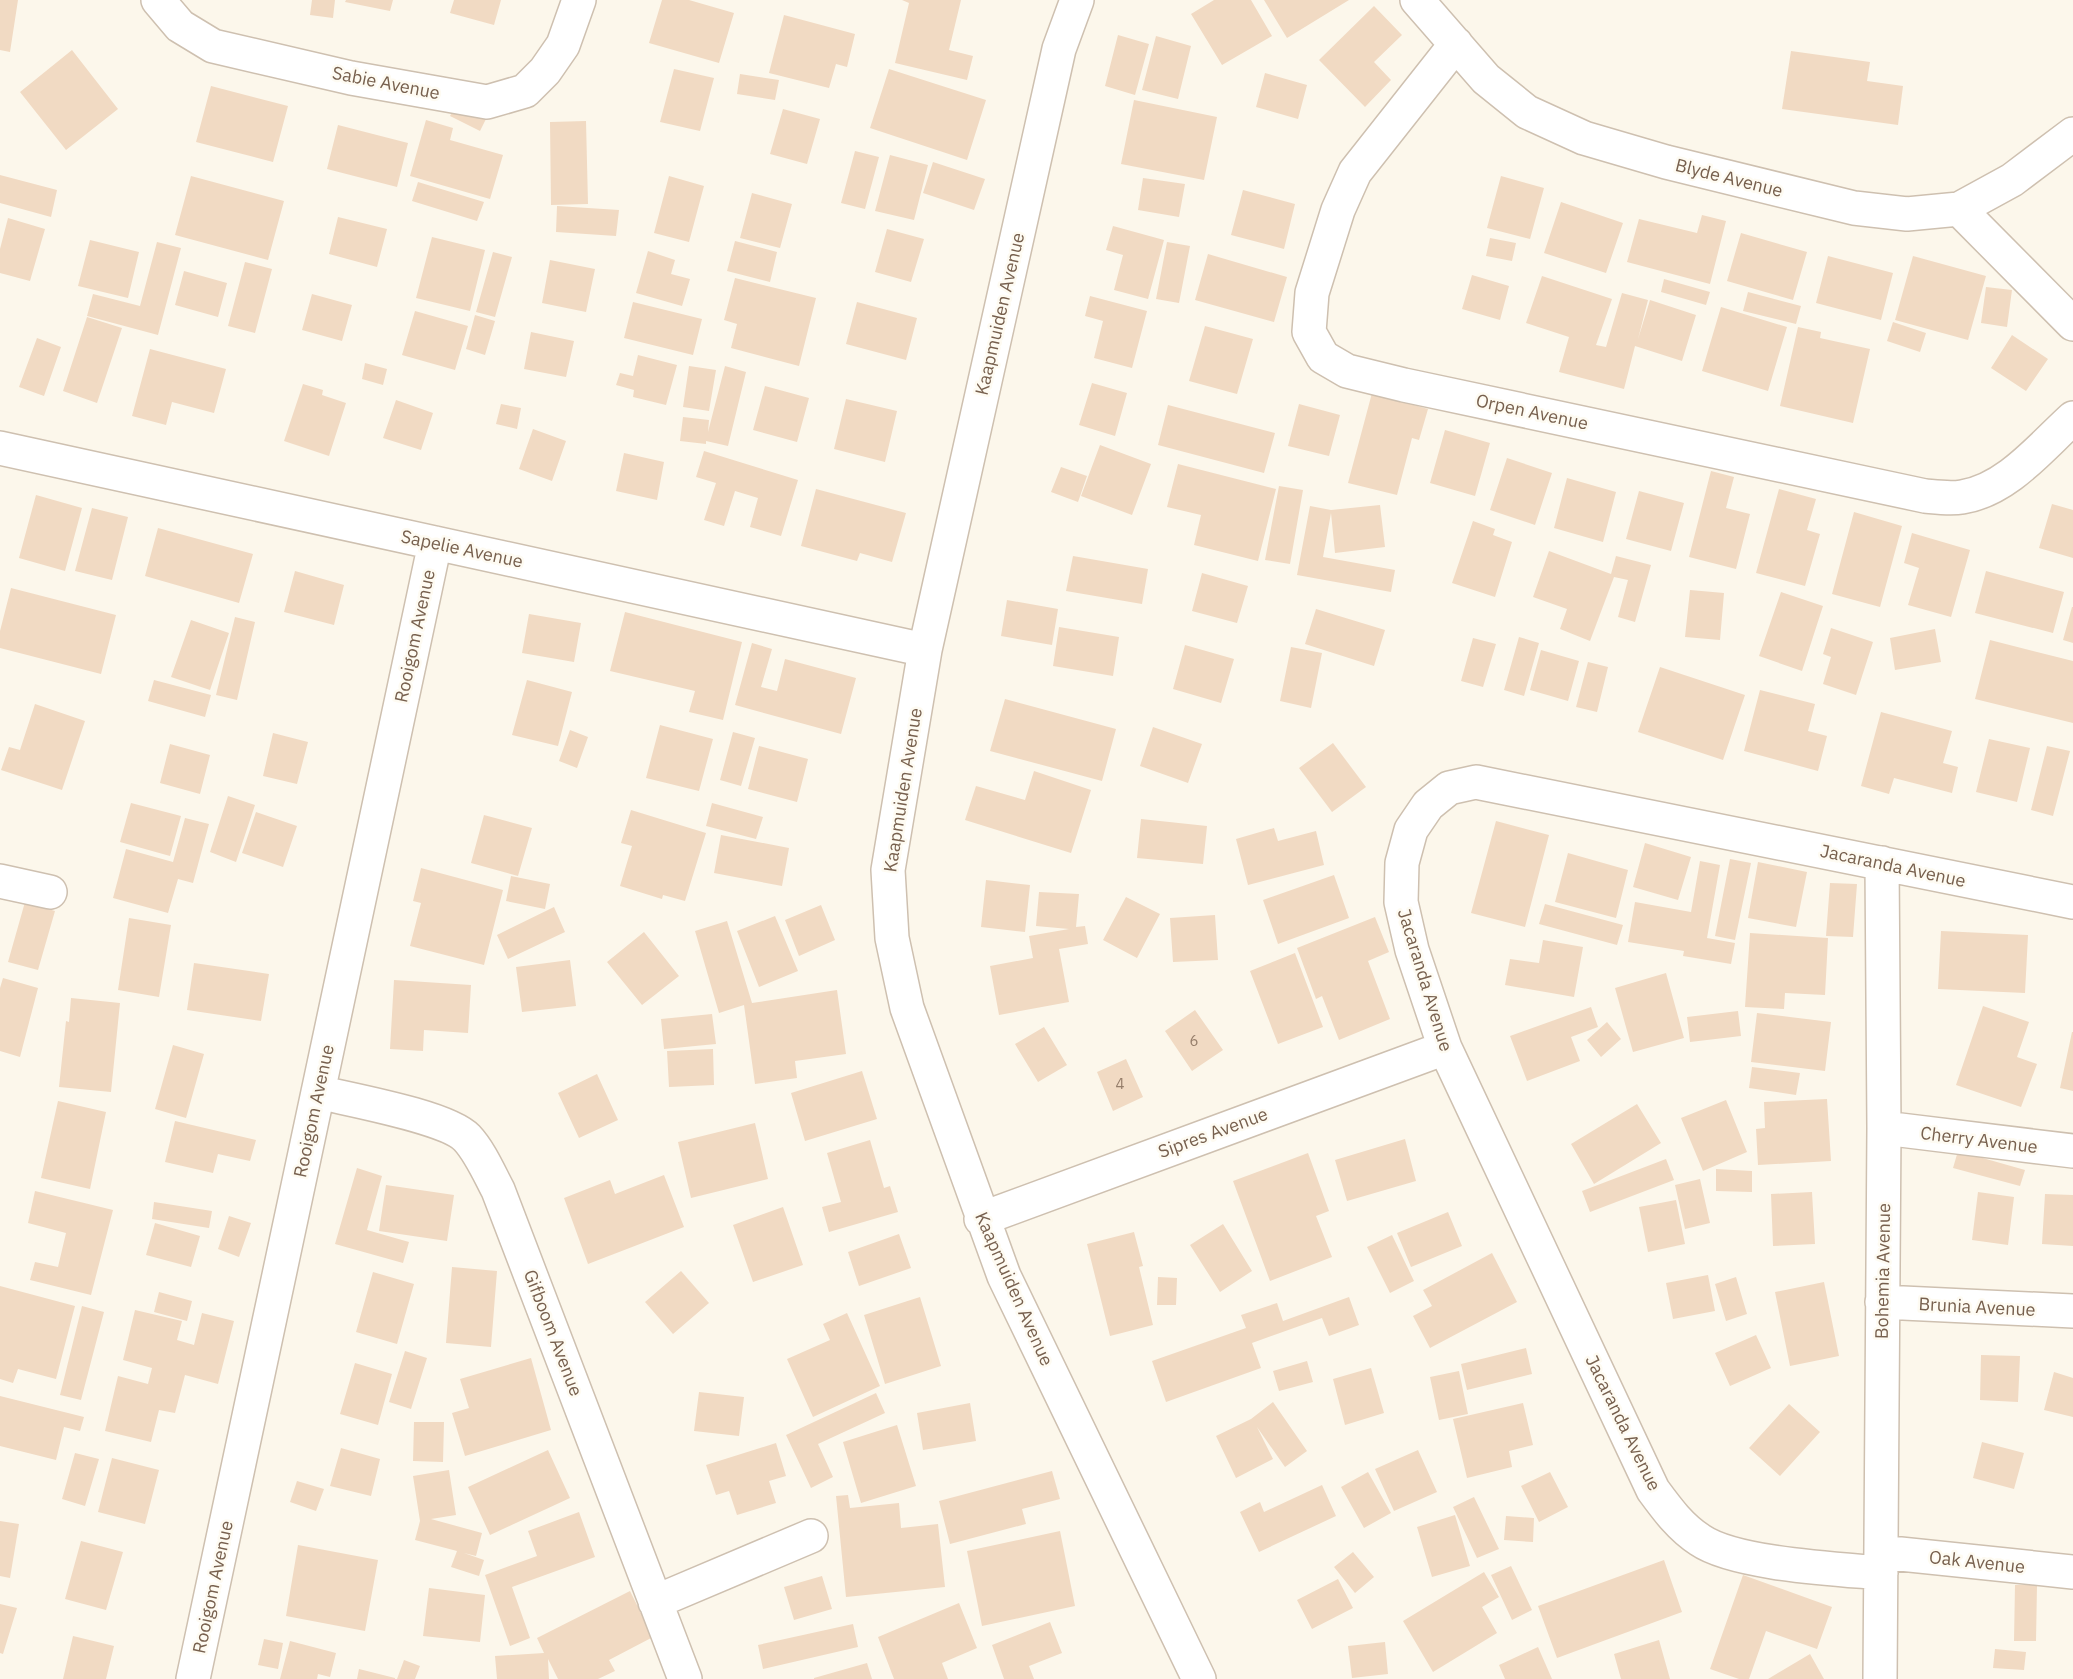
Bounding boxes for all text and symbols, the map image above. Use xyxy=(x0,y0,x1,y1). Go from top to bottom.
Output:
street label: Sabie Avenue xyxy=(330,61,442,104)
street label: Blyde Avenue xyxy=(1673,153,1785,202)
street label: Kaapmuiden Avenue xyxy=(970,230,1029,397)
street label: Orpen Avenue xyxy=(1474,388,1590,435)
street label: Sapelie Avenue xyxy=(399,524,525,573)
street label: Rooigom Avenue xyxy=(389,567,440,705)
street label: Kaapmuiden Avenue xyxy=(878,706,927,874)
street label: Jacaranda Avenue xyxy=(1818,839,1968,892)
street label: Jacaranda Avenue xyxy=(1393,906,1458,1054)
house number: 6 xyxy=(1189,1031,1199,1050)
street label: Rooigom Avenue xyxy=(288,1042,339,1180)
house number: 4 xyxy=(1115,1074,1125,1093)
street label: Sipres Avenue xyxy=(1155,1102,1271,1163)
street label: Cherry Avenue xyxy=(1919,1121,2039,1158)
street label: Bohemia Avenue xyxy=(1870,1203,1895,1339)
street label: Kaapmuiden Avenue xyxy=(970,1208,1059,1369)
street label: Gifboom Avenue xyxy=(519,1266,588,1399)
street label: Brunia Avenue xyxy=(1918,1292,2036,1321)
street label: Jacaranda Avenue xyxy=(1581,1351,1666,1495)
street label: Rooigom Avenue xyxy=(187,1518,238,1656)
street label: Oak Avenue xyxy=(1928,1545,2026,1578)

